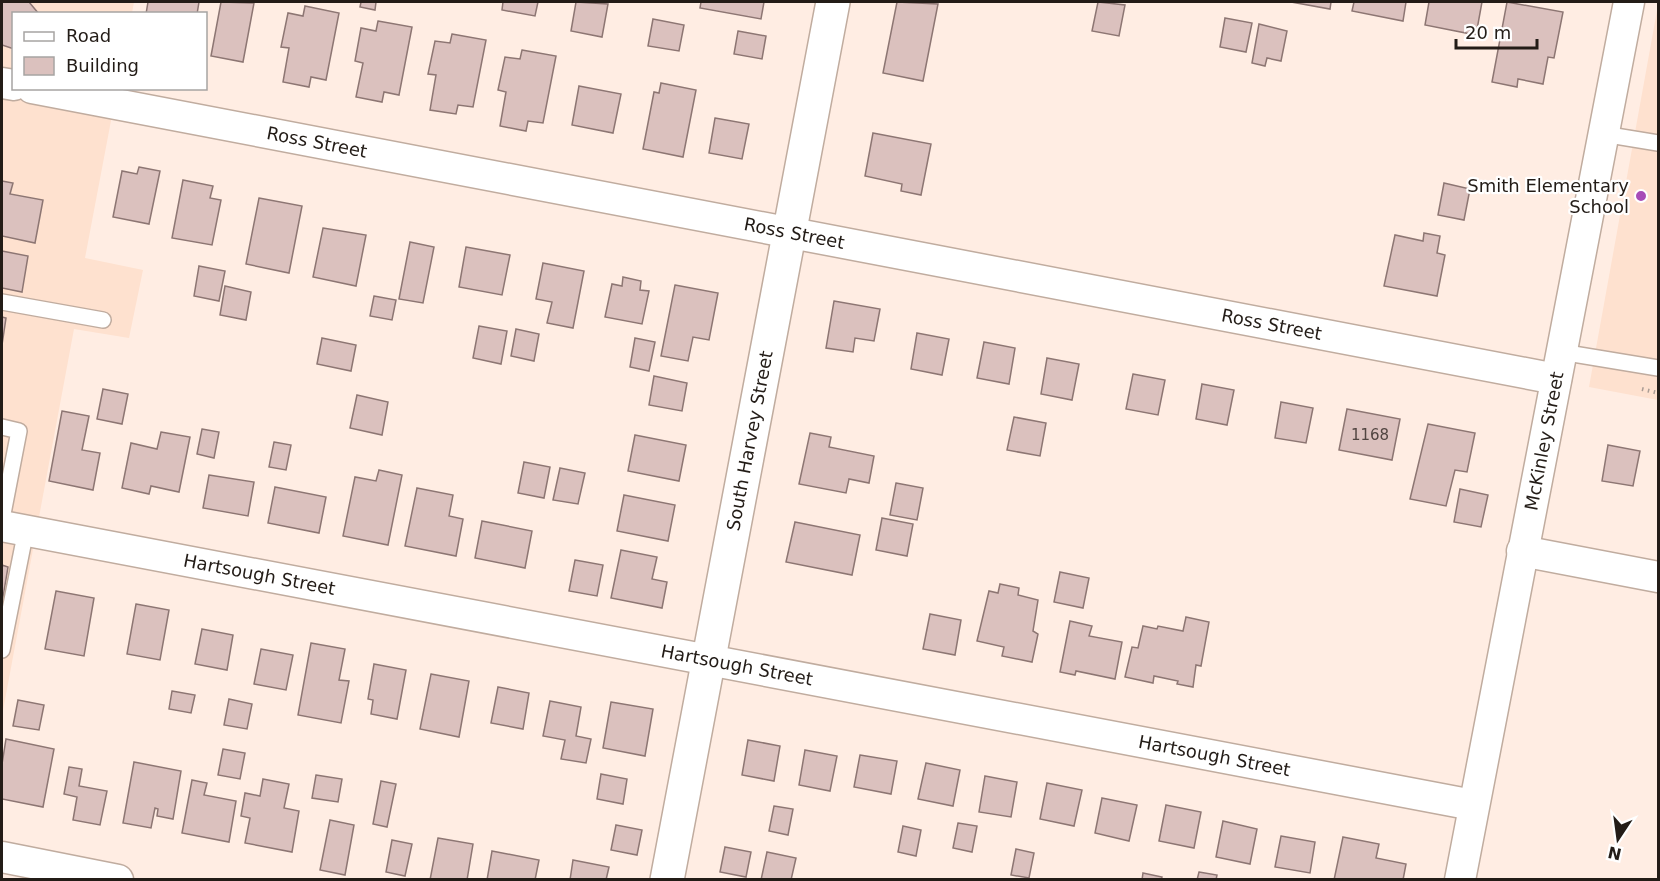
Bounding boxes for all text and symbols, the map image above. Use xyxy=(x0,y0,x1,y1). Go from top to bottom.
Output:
legend xyxy=(12,12,207,90)
scale bar xyxy=(1456,12,1537,50)
text: 20 m xyxy=(1465,22,1511,43)
text: Road xyxy=(66,25,111,46)
text: Building xyxy=(66,55,139,76)
street label: Ross Street xyxy=(265,122,369,162)
place label: Smith Elementary School xyxy=(1467,175,1629,217)
marker: Smith Elementary School xyxy=(1634,189,1648,203)
street label: Ross Street xyxy=(742,213,846,253)
street label: Ross Street xyxy=(1220,304,1324,344)
street label: South Harvey Street xyxy=(722,349,777,533)
street label: McKinley Street xyxy=(1520,370,1568,512)
house number: 1168 xyxy=(1351,426,1389,444)
street label: Hartsough Street xyxy=(182,550,337,599)
street label: Hartsough Street xyxy=(659,640,815,690)
street label: Hartsough Street xyxy=(1137,731,1292,780)
north arrow xyxy=(1588,809,1648,869)
text: N xyxy=(1606,842,1623,864)

